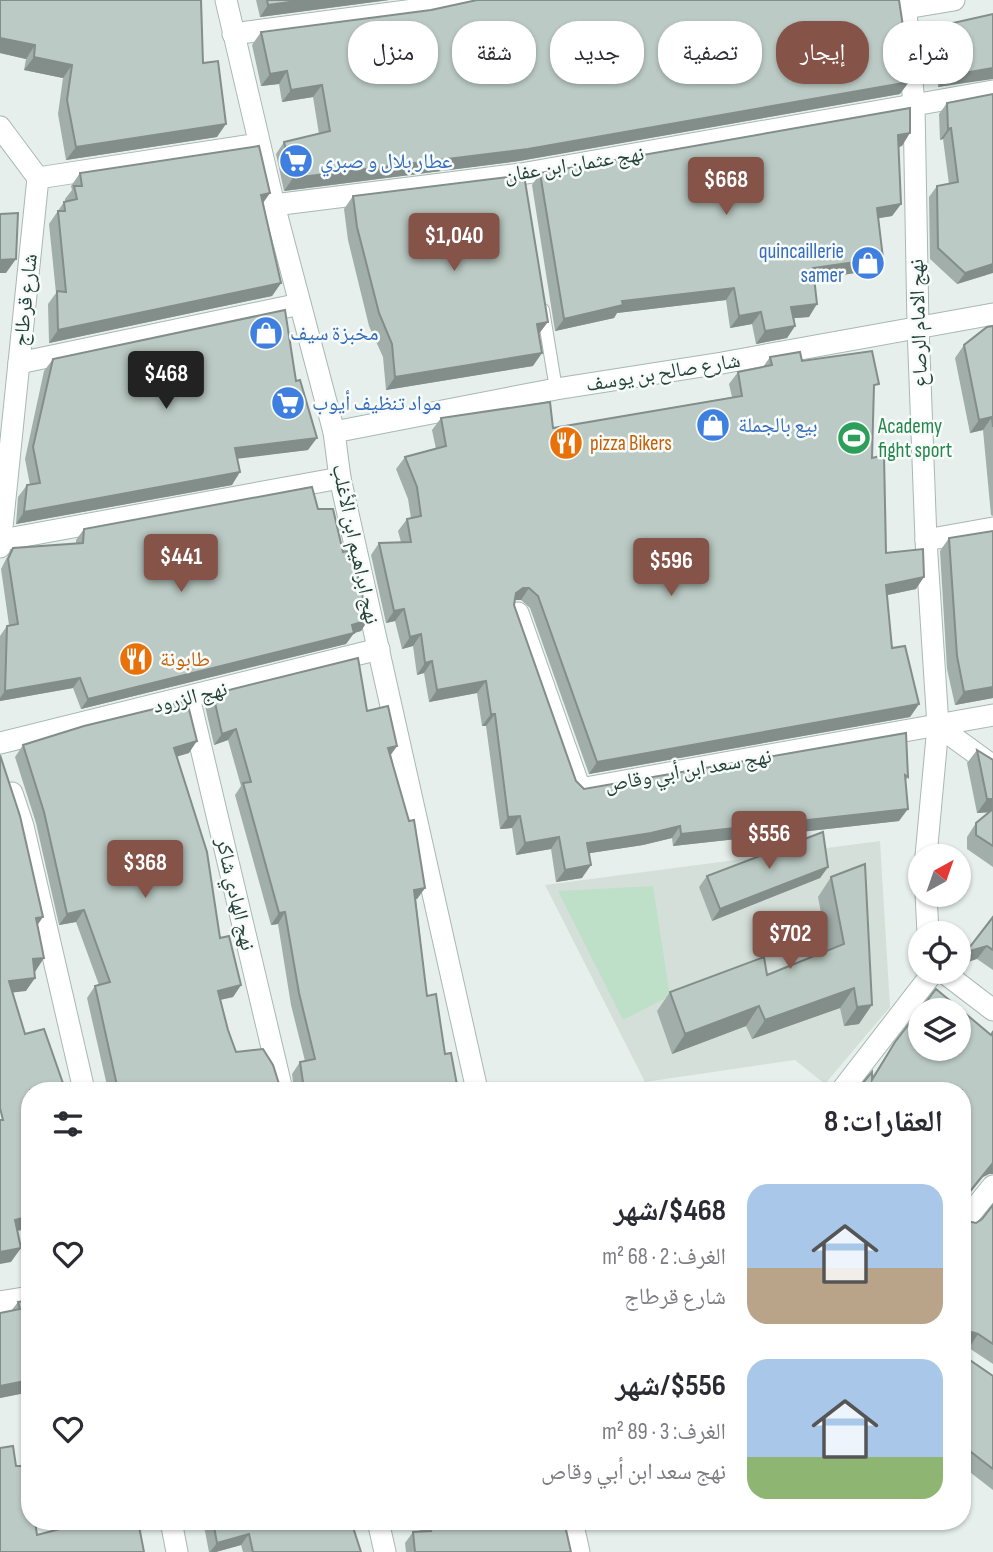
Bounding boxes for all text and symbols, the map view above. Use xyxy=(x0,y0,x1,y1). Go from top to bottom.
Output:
chip: منزل xyxy=(348,21,438,84)
chip: شقة xyxy=(452,21,536,84)
chip: جديد xyxy=(550,21,644,84)
chip: تصفية xyxy=(658,21,762,84)
chip: إيجار xyxy=(776,21,869,84)
chip: شراء xyxy=(883,21,973,84)
street label: نهج عثمان ابن عفان xyxy=(502,141,646,188)
supermarket icon: عطار بلال و صبري xyxy=(277,142,315,180)
place label: عطار بلال و صبري xyxy=(320,149,453,177)
pin: $668 xyxy=(685,158,767,217)
text: $668 xyxy=(704,166,748,194)
pin: $1,040 xyxy=(397,214,511,273)
text: $1,040 xyxy=(424,222,484,250)
place label: quincaillerie samer xyxy=(759,239,844,288)
shop icon: quincaillerie samer xyxy=(849,244,887,282)
street label: شارع قرطاج xyxy=(8,252,43,348)
street label: نهج الامام الرصاع xyxy=(904,259,934,387)
shop icon: مخبزة سيف xyxy=(247,314,285,352)
place label: مخبزة سيف xyxy=(290,321,379,346)
street label: شارع صالح بن يوسف xyxy=(584,348,742,397)
pin: $468 xyxy=(125,352,207,411)
text: $468 xyxy=(144,360,188,388)
supermarket icon: مواد تنظيف أيوب xyxy=(269,384,307,422)
place label: مواد تنظيف أيوب xyxy=(312,390,441,416)
shop icon: بيع بالجملة xyxy=(694,406,732,444)
place label: بيع بالجملة xyxy=(738,413,818,438)
place label: Academy fight sport xyxy=(877,414,952,463)
sports icon: Academy fight sport xyxy=(835,419,873,457)
restaurant icon: pizza Bikers xyxy=(547,424,585,462)
place label: pizza Bikers xyxy=(590,431,672,456)
street label: نهج ابراهيم ابن الأغلب xyxy=(325,462,385,627)
pin: $441 xyxy=(140,534,222,594)
pin: $596 xyxy=(630,538,712,598)
text: $441 xyxy=(160,543,202,571)
text: $596 xyxy=(649,547,693,575)
restaurant icon: طابونة xyxy=(117,640,155,678)
place label: طابونة xyxy=(160,647,210,672)
street label: نهج الزرود xyxy=(150,676,230,719)
street label: نهج سعد ابن أبي وقاص xyxy=(603,743,774,801)
pin: $556 xyxy=(728,812,810,871)
text: $556 xyxy=(748,820,790,848)
street label: نهج الهادي شاكر xyxy=(207,834,261,954)
pin: $368 xyxy=(104,841,186,900)
north arrow xyxy=(908,844,971,906)
map controls xyxy=(908,844,971,1061)
text: $368 xyxy=(123,849,167,877)
pin: $702 xyxy=(749,912,831,971)
text: $702 xyxy=(769,920,811,948)
button: locate xyxy=(908,921,971,984)
button: layers xyxy=(908,998,971,1061)
text: العقارات: 8 xyxy=(824,1104,943,1140)
icon: filters xyxy=(49,1105,87,1143)
text: $468/شهر xyxy=(614,1193,726,1229)
icon: home xyxy=(803,1212,887,1296)
icon: heart xyxy=(49,1235,87,1273)
text: الغرف: 2 · 68 m² xyxy=(602,1243,726,1271)
text: شارع قرطاج xyxy=(624,1283,726,1311)
text: $556/شهر xyxy=(616,1368,726,1404)
icon: home xyxy=(803,1387,887,1471)
icon: heart xyxy=(49,1410,87,1448)
text: الغرف: 3 · 89 m² xyxy=(602,1418,726,1446)
text: نهج سعد ابن أبي وقاص xyxy=(541,1458,726,1486)

